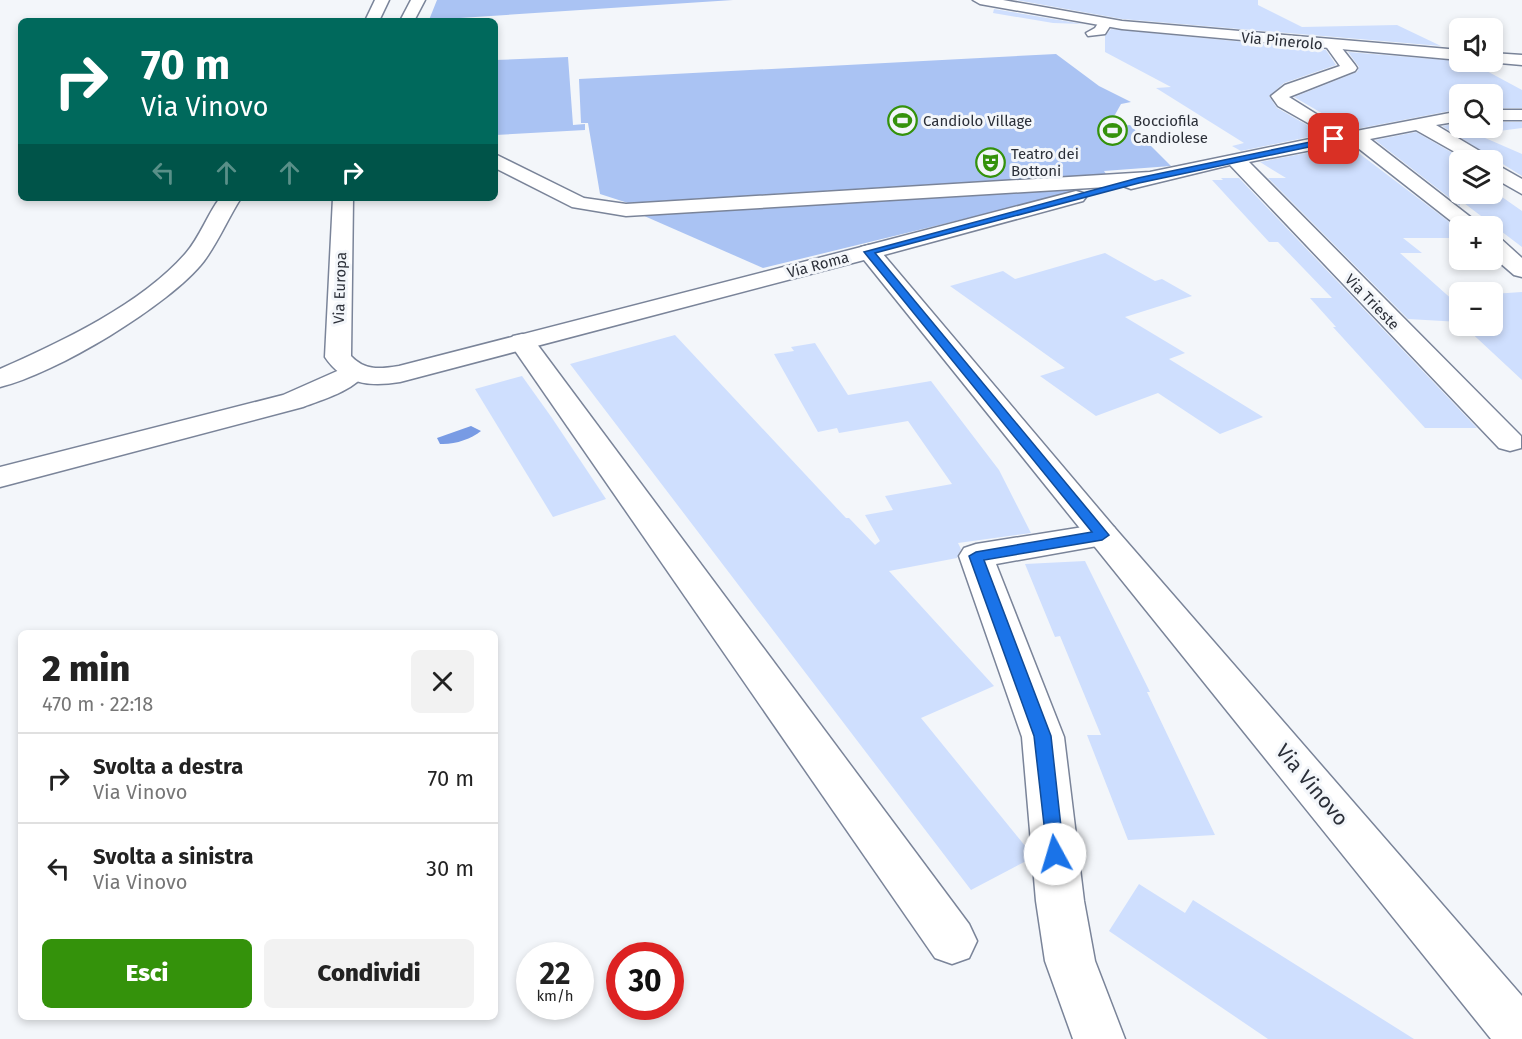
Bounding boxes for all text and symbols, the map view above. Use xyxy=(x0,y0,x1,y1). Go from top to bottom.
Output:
map controls xyxy=(1449,18,1503,336)
button: sound xyxy=(1449,18,1503,72)
street label: Via Pinerolo xyxy=(1240,28,1324,54)
text: 70 m xyxy=(141,40,230,90)
icon: right xyxy=(42,42,120,120)
button: search xyxy=(1449,84,1503,138)
text: Via Vinovo xyxy=(141,91,269,123)
sports icon: Candiolo Village xyxy=(886,105,918,137)
place label: Candiolo Village xyxy=(923,112,1032,130)
place label: Bocciofila Candiolese xyxy=(1133,112,1208,147)
pin xyxy=(1308,113,1359,164)
sports icon: Bocciofila Candiolese xyxy=(1096,114,1128,146)
icon: arrive xyxy=(1317,122,1350,155)
place label: Teatro dei Bottoni xyxy=(1011,145,1079,180)
theatre icon: Teatro dei Bottoni xyxy=(974,147,1006,179)
button: layers xyxy=(1449,150,1503,204)
icon: left xyxy=(147,156,180,189)
icon: ahead xyxy=(210,156,243,189)
icon: ahead xyxy=(273,156,306,189)
icon: right xyxy=(336,156,369,189)
button: + xyxy=(1449,216,1503,270)
street label: Via Roma xyxy=(785,248,851,282)
street label: Via Europa xyxy=(330,252,350,324)
street label: Via Trieste xyxy=(1341,270,1403,334)
button: − xyxy=(1449,282,1503,336)
text: 2 min xyxy=(42,647,130,691)
button: close xyxy=(411,650,474,713)
text: 470 m · 22:18 xyxy=(42,692,153,716)
street label: Via Vinovo xyxy=(1270,739,1354,831)
text: Svolta a destra xyxy=(93,753,243,780)
icon: right xyxy=(42,762,75,795)
text: 70 m xyxy=(428,765,474,792)
text: Via Vinovo xyxy=(93,780,187,804)
position arrow xyxy=(1023,822,1087,886)
text: Svolta a sinistra xyxy=(93,843,254,870)
icon: left xyxy=(42,852,75,885)
text: 30 m xyxy=(426,855,474,882)
text: Via Vinovo xyxy=(93,870,187,894)
button: Esci xyxy=(42,939,252,1008)
button: Condividi xyxy=(264,939,474,1008)
speed limit sign: 30 xyxy=(606,942,684,1020)
text: 22 xyxy=(539,956,571,992)
text: km/h xyxy=(536,987,574,1005)

